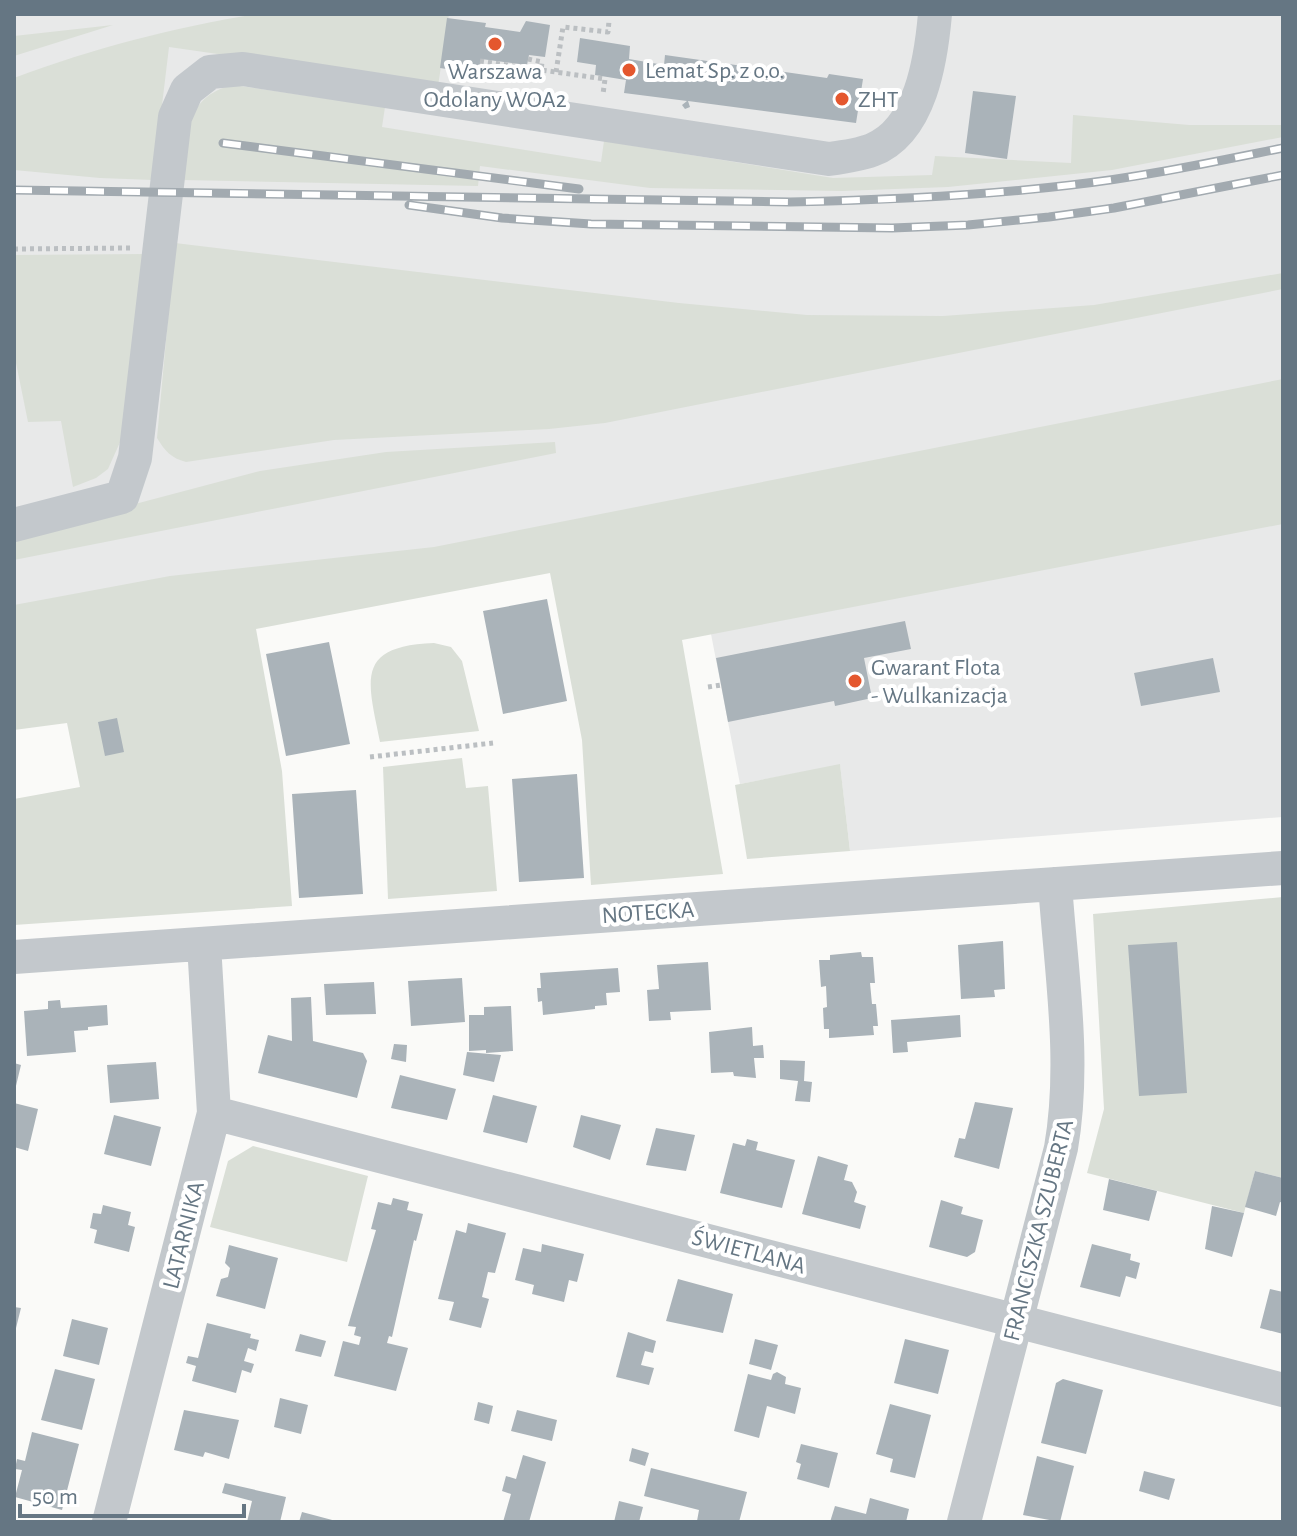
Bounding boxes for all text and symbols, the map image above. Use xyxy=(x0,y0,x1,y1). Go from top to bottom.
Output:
marker: Warszawa Odolany WOA2 xyxy=(486,35,504,53)
place label: Lemat Sp. z o.o. xyxy=(645,59,785,83)
place label: Warszawa Odolany WOA2 xyxy=(423,60,567,112)
marker: Lemat Sp. z o.o. xyxy=(620,61,638,79)
place label: ZHT xyxy=(858,88,899,112)
marker: ZHT xyxy=(833,90,851,108)
place label: Gwarant Flota - Wulkanizacja xyxy=(871,656,1008,708)
marker: Gwarant Flota - Wulkanizacja xyxy=(846,672,864,690)
street label: NOTECKA xyxy=(601,898,695,928)
street label: FRANCISZKA SZUBERTA xyxy=(1000,1117,1078,1344)
street label: LATARNIKA xyxy=(159,1179,209,1291)
street label: ŚWIETLANA xyxy=(689,1223,809,1279)
scale bar xyxy=(20,1468,244,1518)
text: 50 m xyxy=(32,1485,78,1509)

